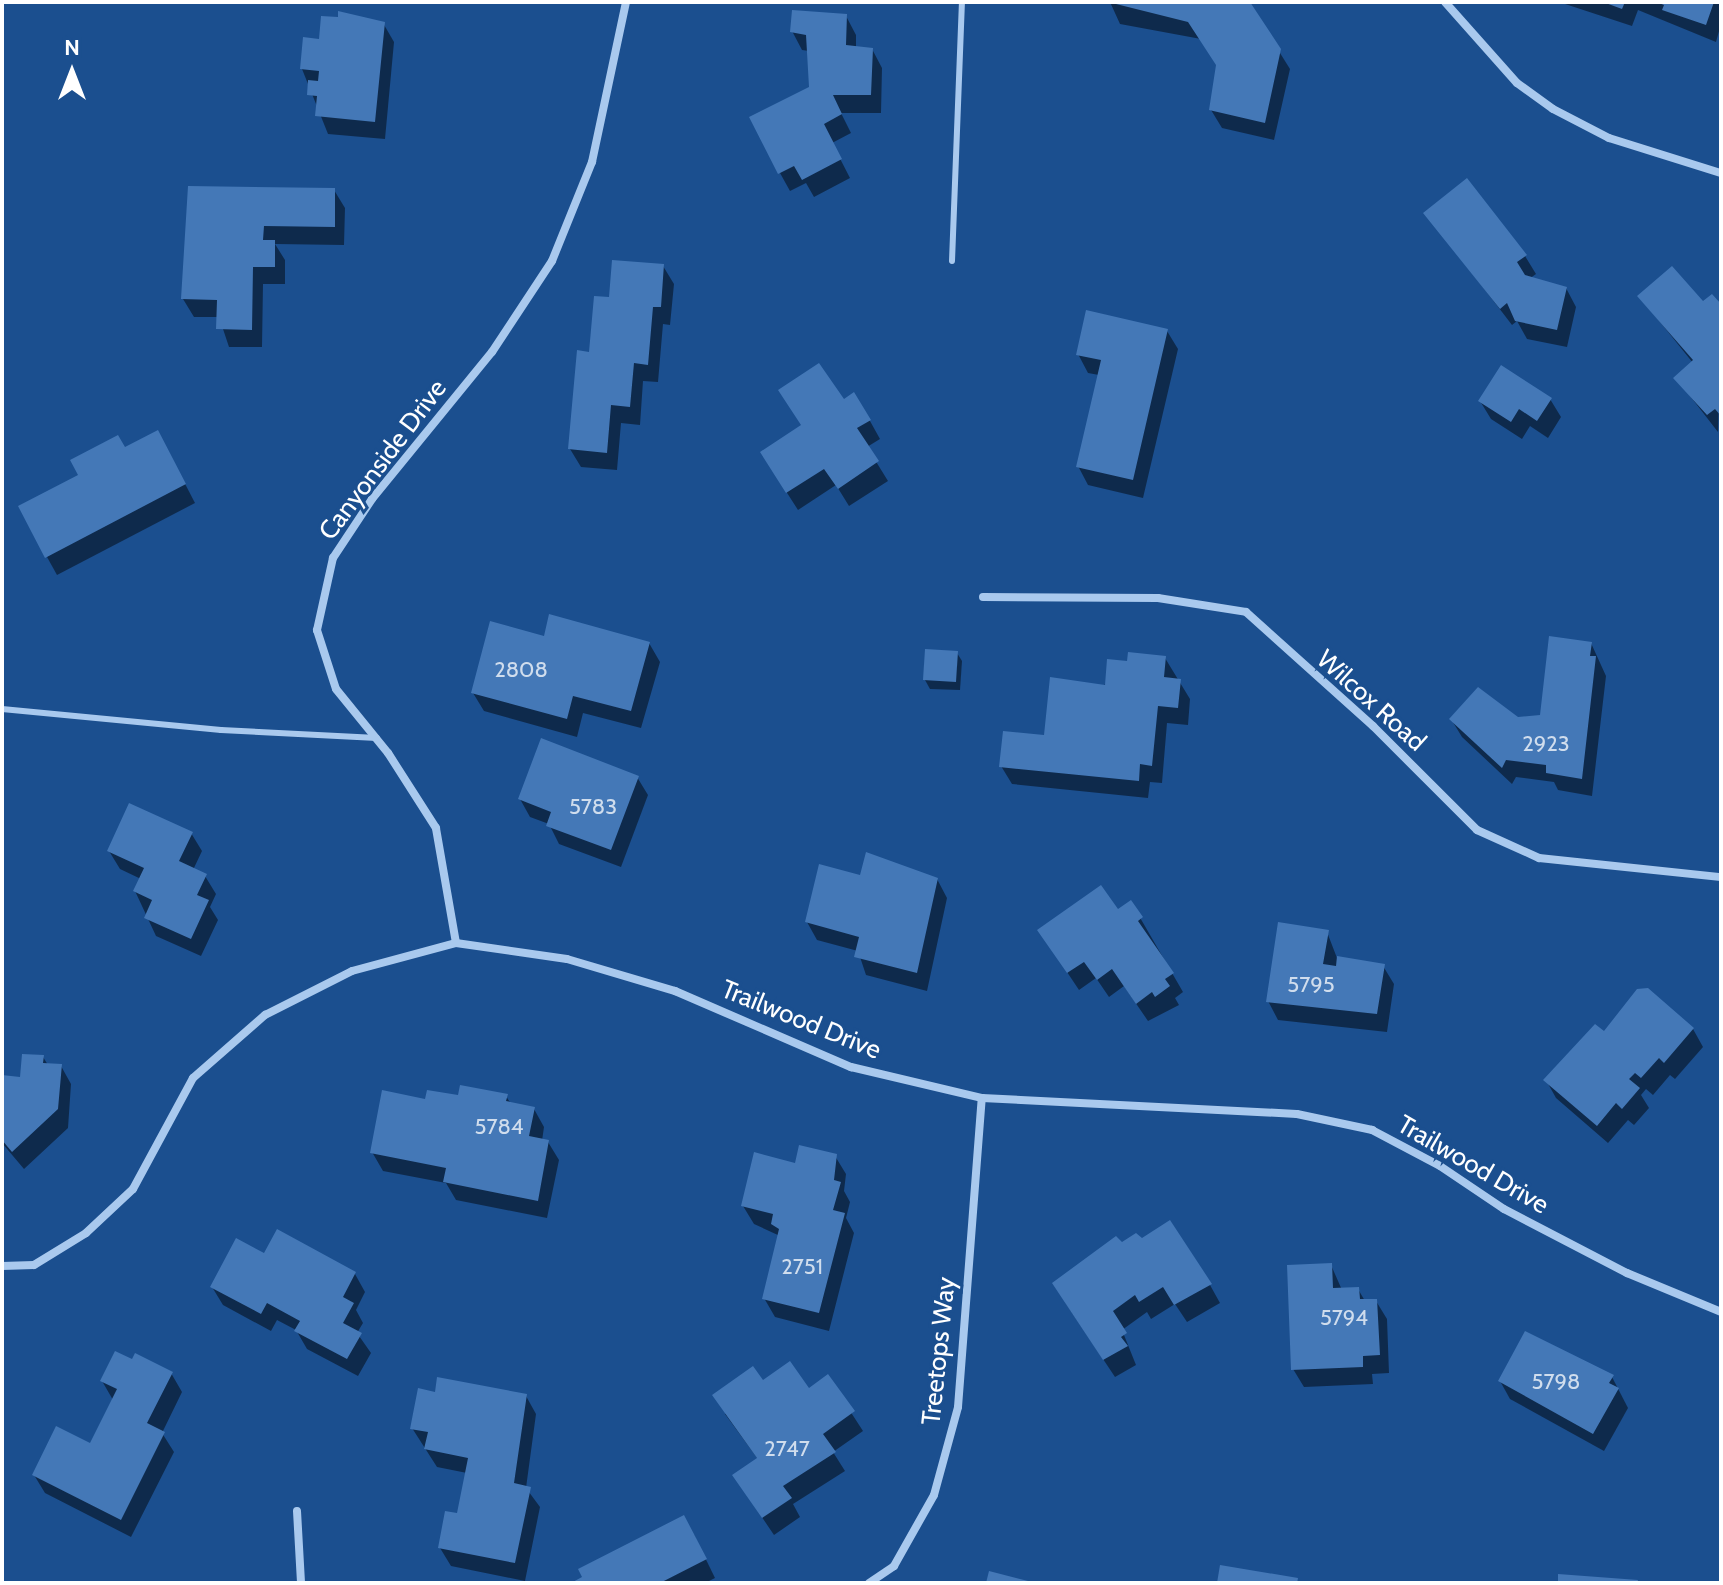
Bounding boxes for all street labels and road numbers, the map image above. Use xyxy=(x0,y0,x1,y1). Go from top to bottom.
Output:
street label: Canyonside Drive xyxy=(313,374,453,546)
street label: Wilcox Road xyxy=(1310,644,1432,758)
street label: Trailwood Drive xyxy=(717,974,885,1066)
street label: Trailwood Drive xyxy=(1392,1109,1554,1221)
street label: Treetops Way xyxy=(916,1275,962,1427)

